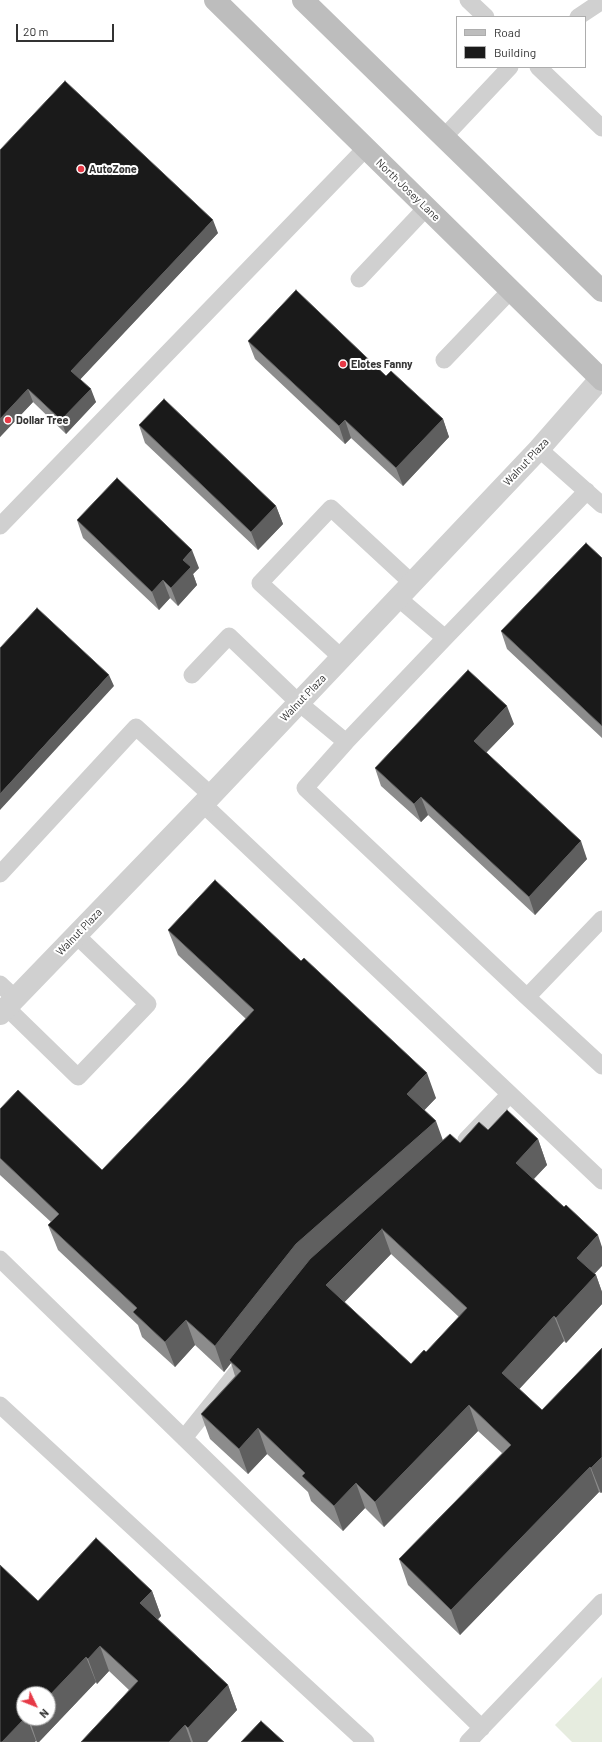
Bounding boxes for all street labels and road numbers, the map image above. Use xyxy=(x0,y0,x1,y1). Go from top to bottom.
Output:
street label: North Josey Lane xyxy=(373,156,443,224)
street label: Walnut Plaza xyxy=(501,435,551,489)
street label: Walnut Plaza xyxy=(277,672,329,724)
street label: Walnut Plaza xyxy=(53,906,105,958)

